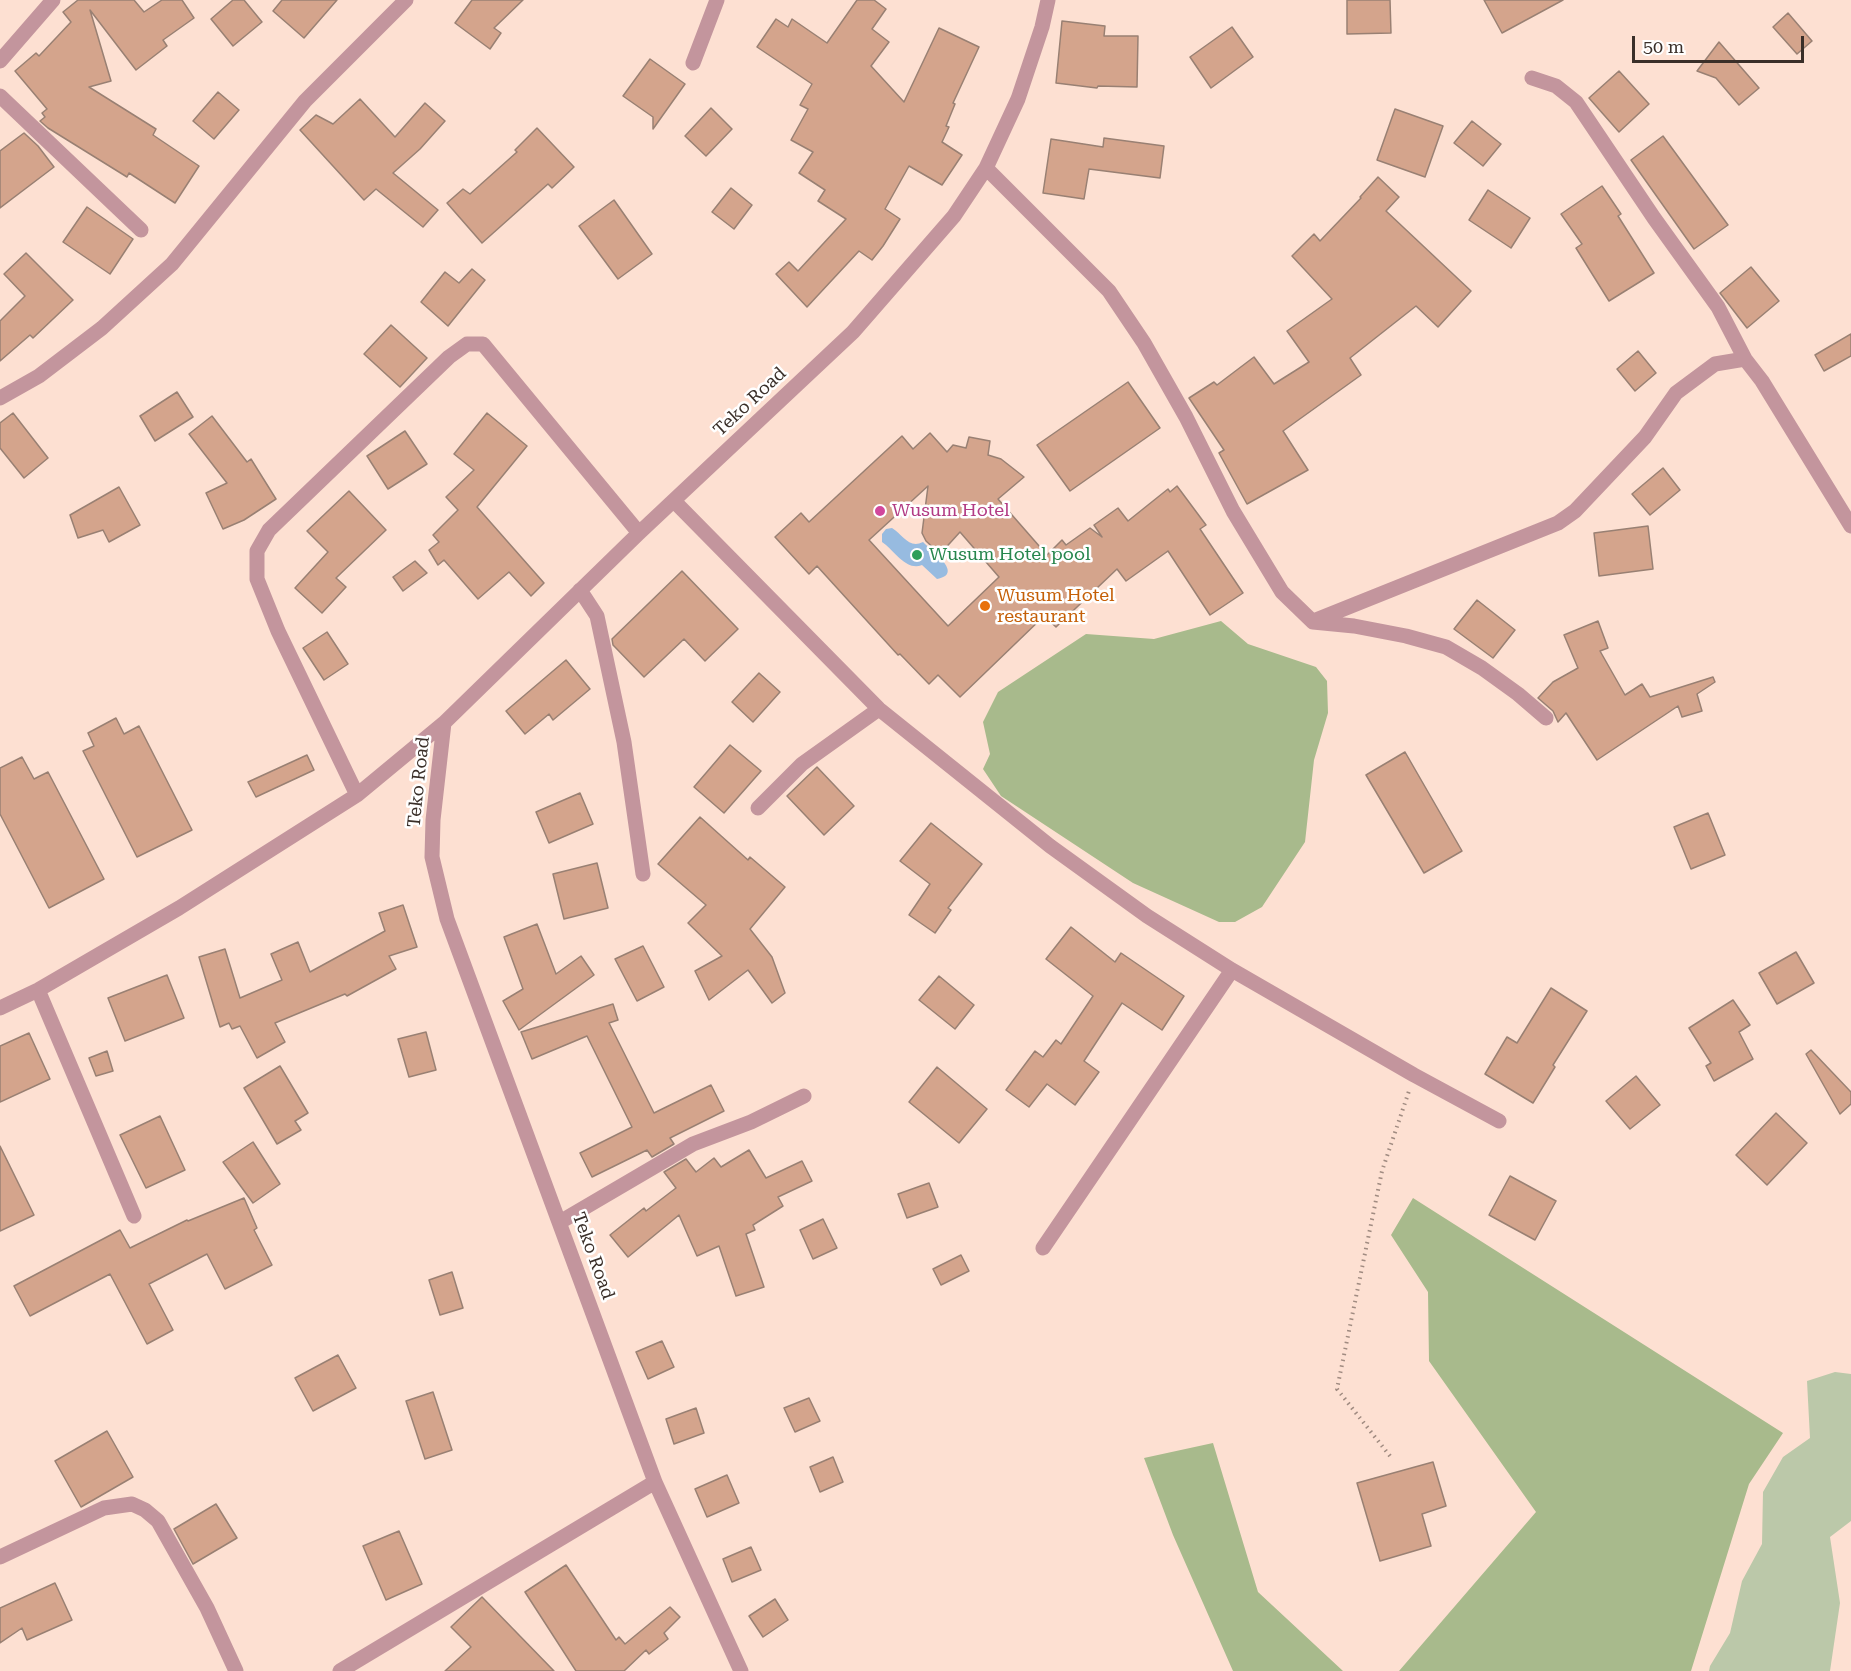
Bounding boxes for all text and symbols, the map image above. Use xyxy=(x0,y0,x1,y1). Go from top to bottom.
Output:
scale bar xyxy=(1635,24,1808,62)
text: 50 m xyxy=(1643,36,1684,57)
street label: Teko Road xyxy=(709,363,791,441)
place label: Wusum Hotel xyxy=(892,500,1010,522)
marker: Wusum Hotel xyxy=(873,504,887,518)
place label: Wusum Hotel pool xyxy=(929,544,1091,566)
marker: Wusum Hotel pool xyxy=(910,548,924,562)
place label: Wusum Hotel restaurant xyxy=(997,585,1115,628)
marker: Wusum Hotel restaurant xyxy=(978,599,992,613)
street label: Teko Road xyxy=(403,735,435,829)
street label: Teko Road xyxy=(567,1209,619,1303)

